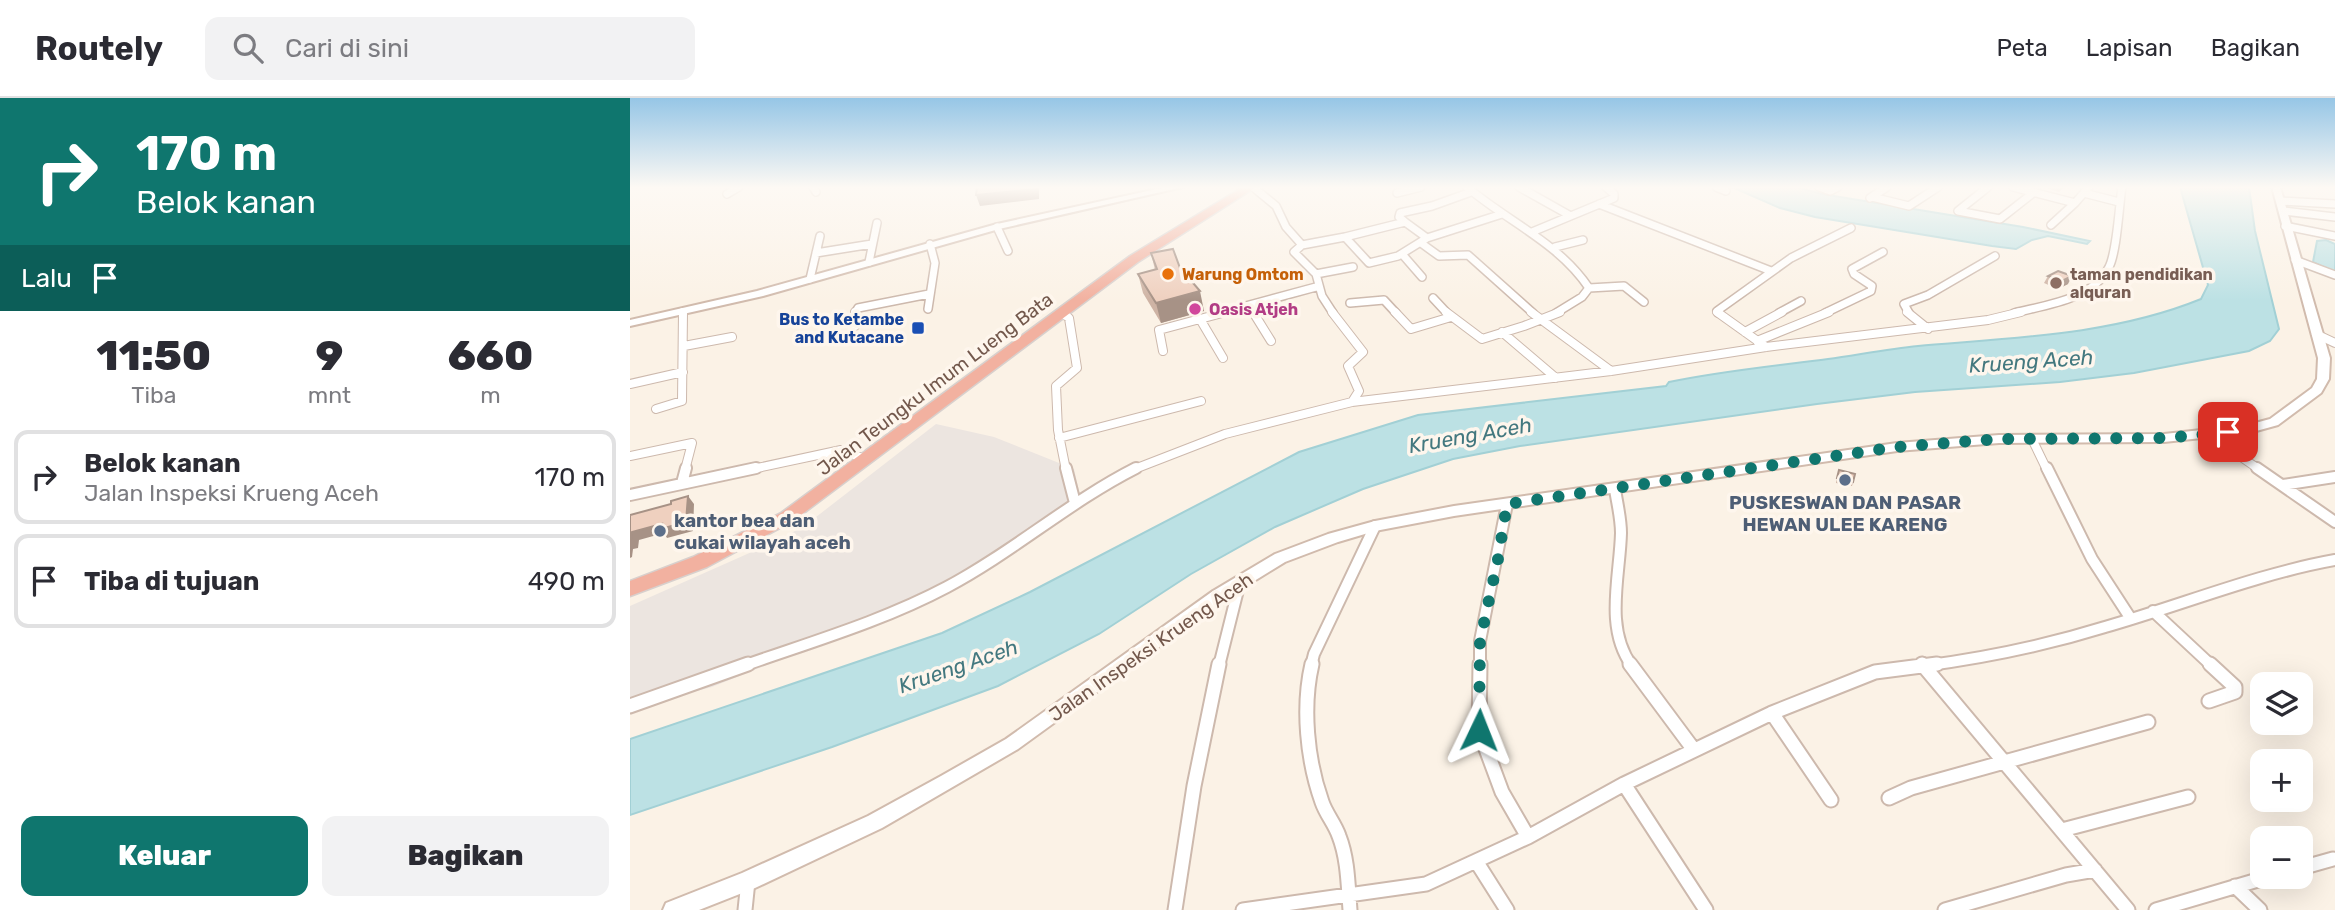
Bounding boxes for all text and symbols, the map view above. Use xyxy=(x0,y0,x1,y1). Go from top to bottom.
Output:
search box xyxy=(205,17,695,80)
text: Routely xyxy=(35,29,163,68)
icon: search xyxy=(229,29,267,67)
text: Cari di sini xyxy=(285,33,409,64)
text: Peta xyxy=(1996,34,2048,62)
text: Lapisan xyxy=(2086,34,2173,62)
text: Bagikan xyxy=(2211,34,2300,62)
text: 170 m xyxy=(136,124,277,182)
icon: right xyxy=(21,126,112,217)
text: Belok kanan xyxy=(136,183,316,221)
icon: arrive xyxy=(86,259,124,297)
text: Lalu xyxy=(21,263,72,294)
place label: Warung Omtom xyxy=(1182,265,1304,284)
place label: taman pendidikan alquran xyxy=(2070,265,2213,302)
marker: Warung Omtom xyxy=(1160,266,1176,282)
marker: taman pendidikan alquran xyxy=(2048,275,2064,291)
street label: Jalan Teungku Imum Lueng Bata xyxy=(813,288,1057,480)
place label: Oasis Atjeh xyxy=(1209,300,1298,319)
marker: Oasis Atjeh xyxy=(1187,301,1203,317)
place label: Bus to Ketambe and Kutacane xyxy=(779,310,904,347)
marker: Bus to Ketambe and Kutacane xyxy=(910,320,926,336)
text: 11:50 xyxy=(97,331,211,381)
text: 9 xyxy=(316,331,343,381)
text: 660 xyxy=(448,331,533,381)
water label: Krueng Aceh xyxy=(1968,344,2094,378)
text: Tiba xyxy=(131,381,177,409)
text: mnt xyxy=(308,381,351,409)
text: m xyxy=(480,381,501,409)
pin xyxy=(2198,402,2258,462)
water label: Krueng Aceh xyxy=(1406,412,1534,458)
icon: arrive xyxy=(2209,413,2247,451)
text: Belok kanan xyxy=(84,448,241,479)
icon: right xyxy=(25,458,63,496)
text: 170 m xyxy=(535,462,605,493)
marker: PUSKESWAN DAN PASAR HEWAN ULEE KARENG xyxy=(1837,472,1853,488)
text: Jalan Inspeksi Krueng Aceh xyxy=(84,479,379,507)
place label: PUSKESWAN DAN PASAR HEWAN ULEE KARENG xyxy=(1729,491,1961,536)
place label: kantor bea dan cukai wilayah aceh xyxy=(674,509,851,554)
marker: kantor bea dan cukai wilayah aceh xyxy=(652,523,668,539)
icon: arrive xyxy=(25,562,63,600)
text: Tiba di tujuan xyxy=(84,566,259,597)
text: 490 m xyxy=(528,566,605,597)
street label: Jalan Inspeksi Krueng Aceh xyxy=(1045,568,1257,726)
water label: Krueng Aceh xyxy=(895,634,1021,698)
map controls xyxy=(2250,672,2313,889)
button: layers xyxy=(2250,672,2313,735)
position arrow xyxy=(1442,693,1516,767)
button: + xyxy=(2250,749,2313,812)
button: Keluar xyxy=(21,816,308,896)
button: Bagikan xyxy=(322,816,609,896)
button: − xyxy=(2250,826,2313,889)

